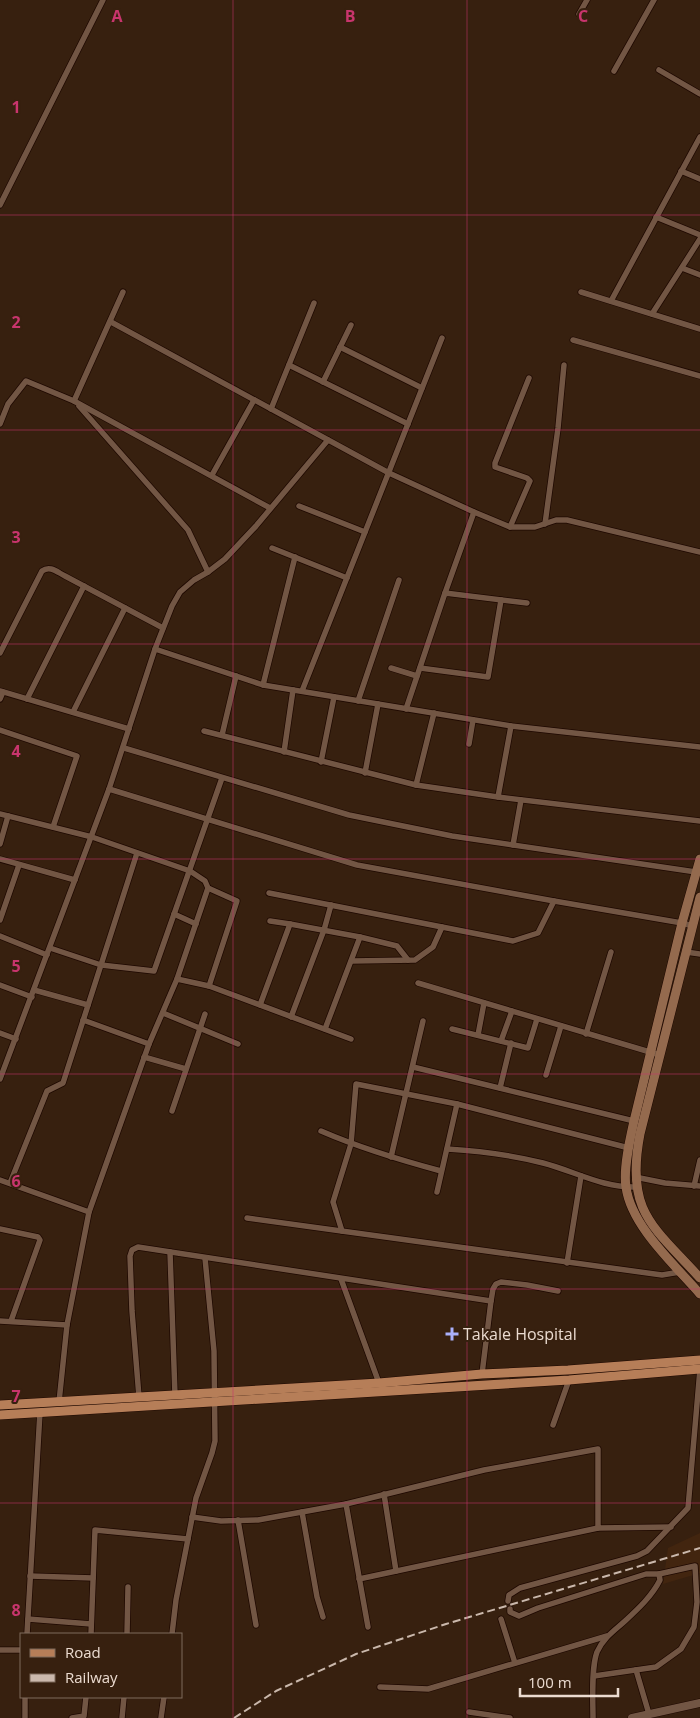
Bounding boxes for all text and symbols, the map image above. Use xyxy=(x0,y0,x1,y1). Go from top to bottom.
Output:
text: A xyxy=(111,5,123,27)
text: B xyxy=(345,5,355,27)
text: C xyxy=(578,5,588,27)
text: 1 xyxy=(11,96,21,118)
text: 2 xyxy=(11,311,21,333)
text: 3 xyxy=(11,526,21,548)
text: 4 xyxy=(11,740,21,762)
text: 5 xyxy=(11,955,21,977)
text: 6 xyxy=(11,1170,21,1192)
place label: Takale Hospital xyxy=(463,1323,577,1345)
marker: Takale Hospital xyxy=(445,1327,459,1341)
text: 7 xyxy=(11,1385,21,1407)
text: 8 xyxy=(11,1599,21,1621)
legend xyxy=(20,1633,182,1698)
text: Road xyxy=(65,1642,101,1662)
scale bar xyxy=(520,1666,618,1698)
text: Railway xyxy=(65,1667,118,1687)
text: 100 m xyxy=(528,1672,572,1692)

